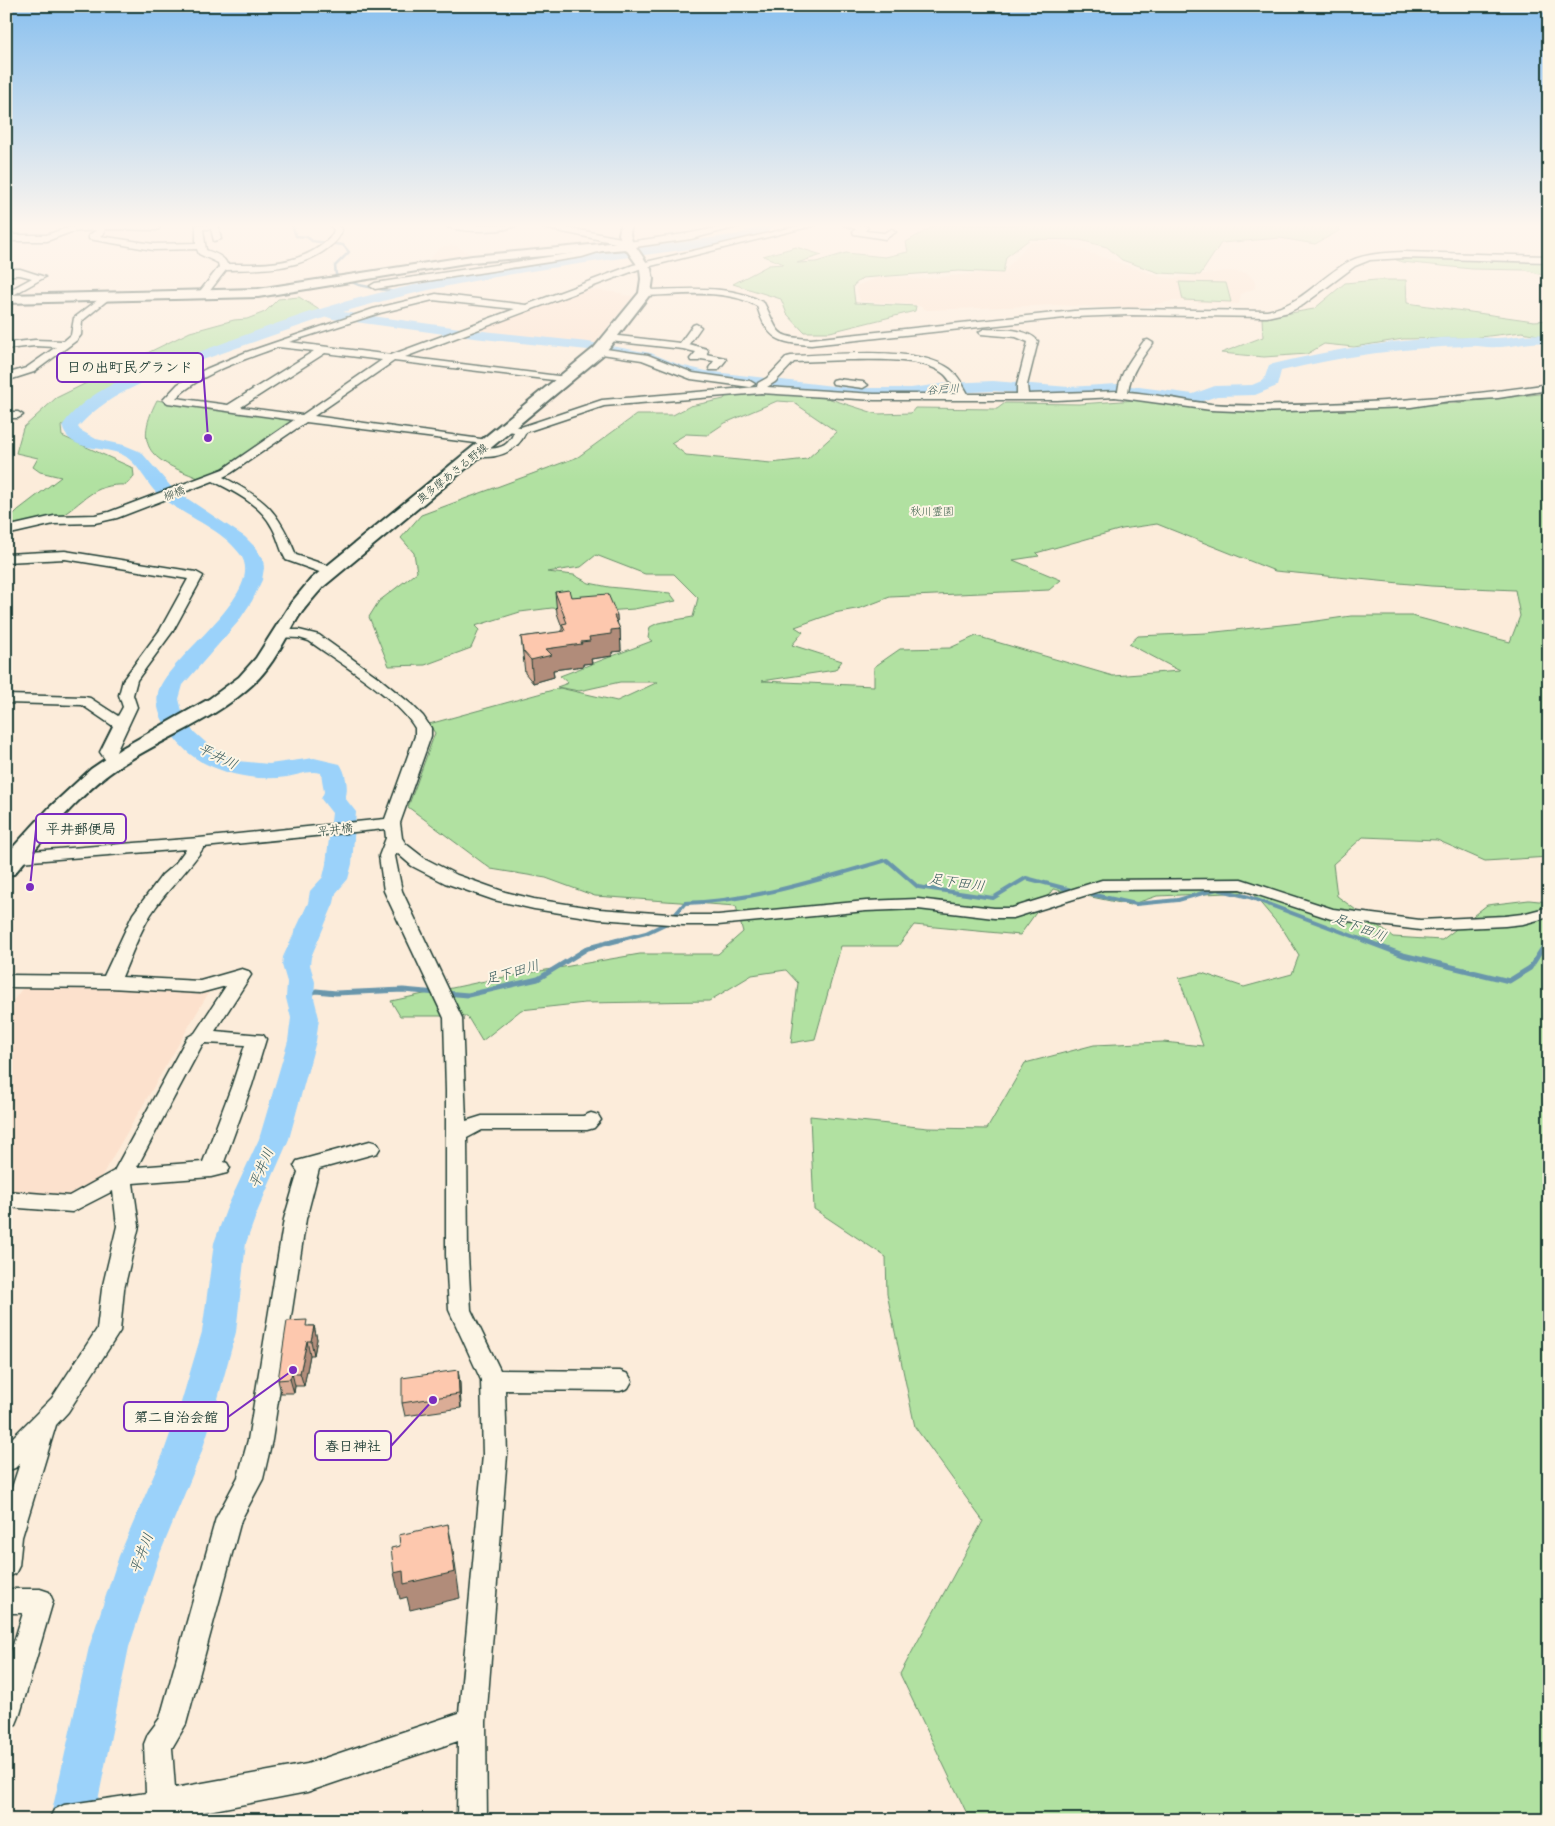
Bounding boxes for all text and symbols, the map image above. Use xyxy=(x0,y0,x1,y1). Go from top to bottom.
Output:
callout: 日の出町民グランド xyxy=(57,353,203,382)
text: 日の出町民グランド xyxy=(67,358,193,376)
water label: 谷戸川 xyxy=(926,381,960,397)
street label: 奥多摩あきる野線 xyxy=(413,440,491,506)
street label: 柳橋 xyxy=(161,483,187,503)
park label: 秋川霊園 xyxy=(910,504,954,518)
water label: 平井川 xyxy=(195,739,241,773)
callout: 平井郵便局 xyxy=(36,814,126,843)
street label: 平井橋 xyxy=(316,819,354,839)
text: 平井郵便局 xyxy=(46,820,116,838)
water label: 足下田川 xyxy=(928,869,986,895)
water label: 足下田川 xyxy=(1331,909,1389,945)
water label: 足下田川 xyxy=(483,956,541,988)
water label: 平井川 xyxy=(245,1145,277,1191)
callout: 第二自治会館 xyxy=(124,1402,228,1431)
text: 第二自治会館 xyxy=(134,1408,218,1426)
callout: 春日神社 xyxy=(315,1431,391,1460)
text: 春日神社 xyxy=(325,1437,381,1455)
water label: 平井川 xyxy=(125,1530,157,1576)

